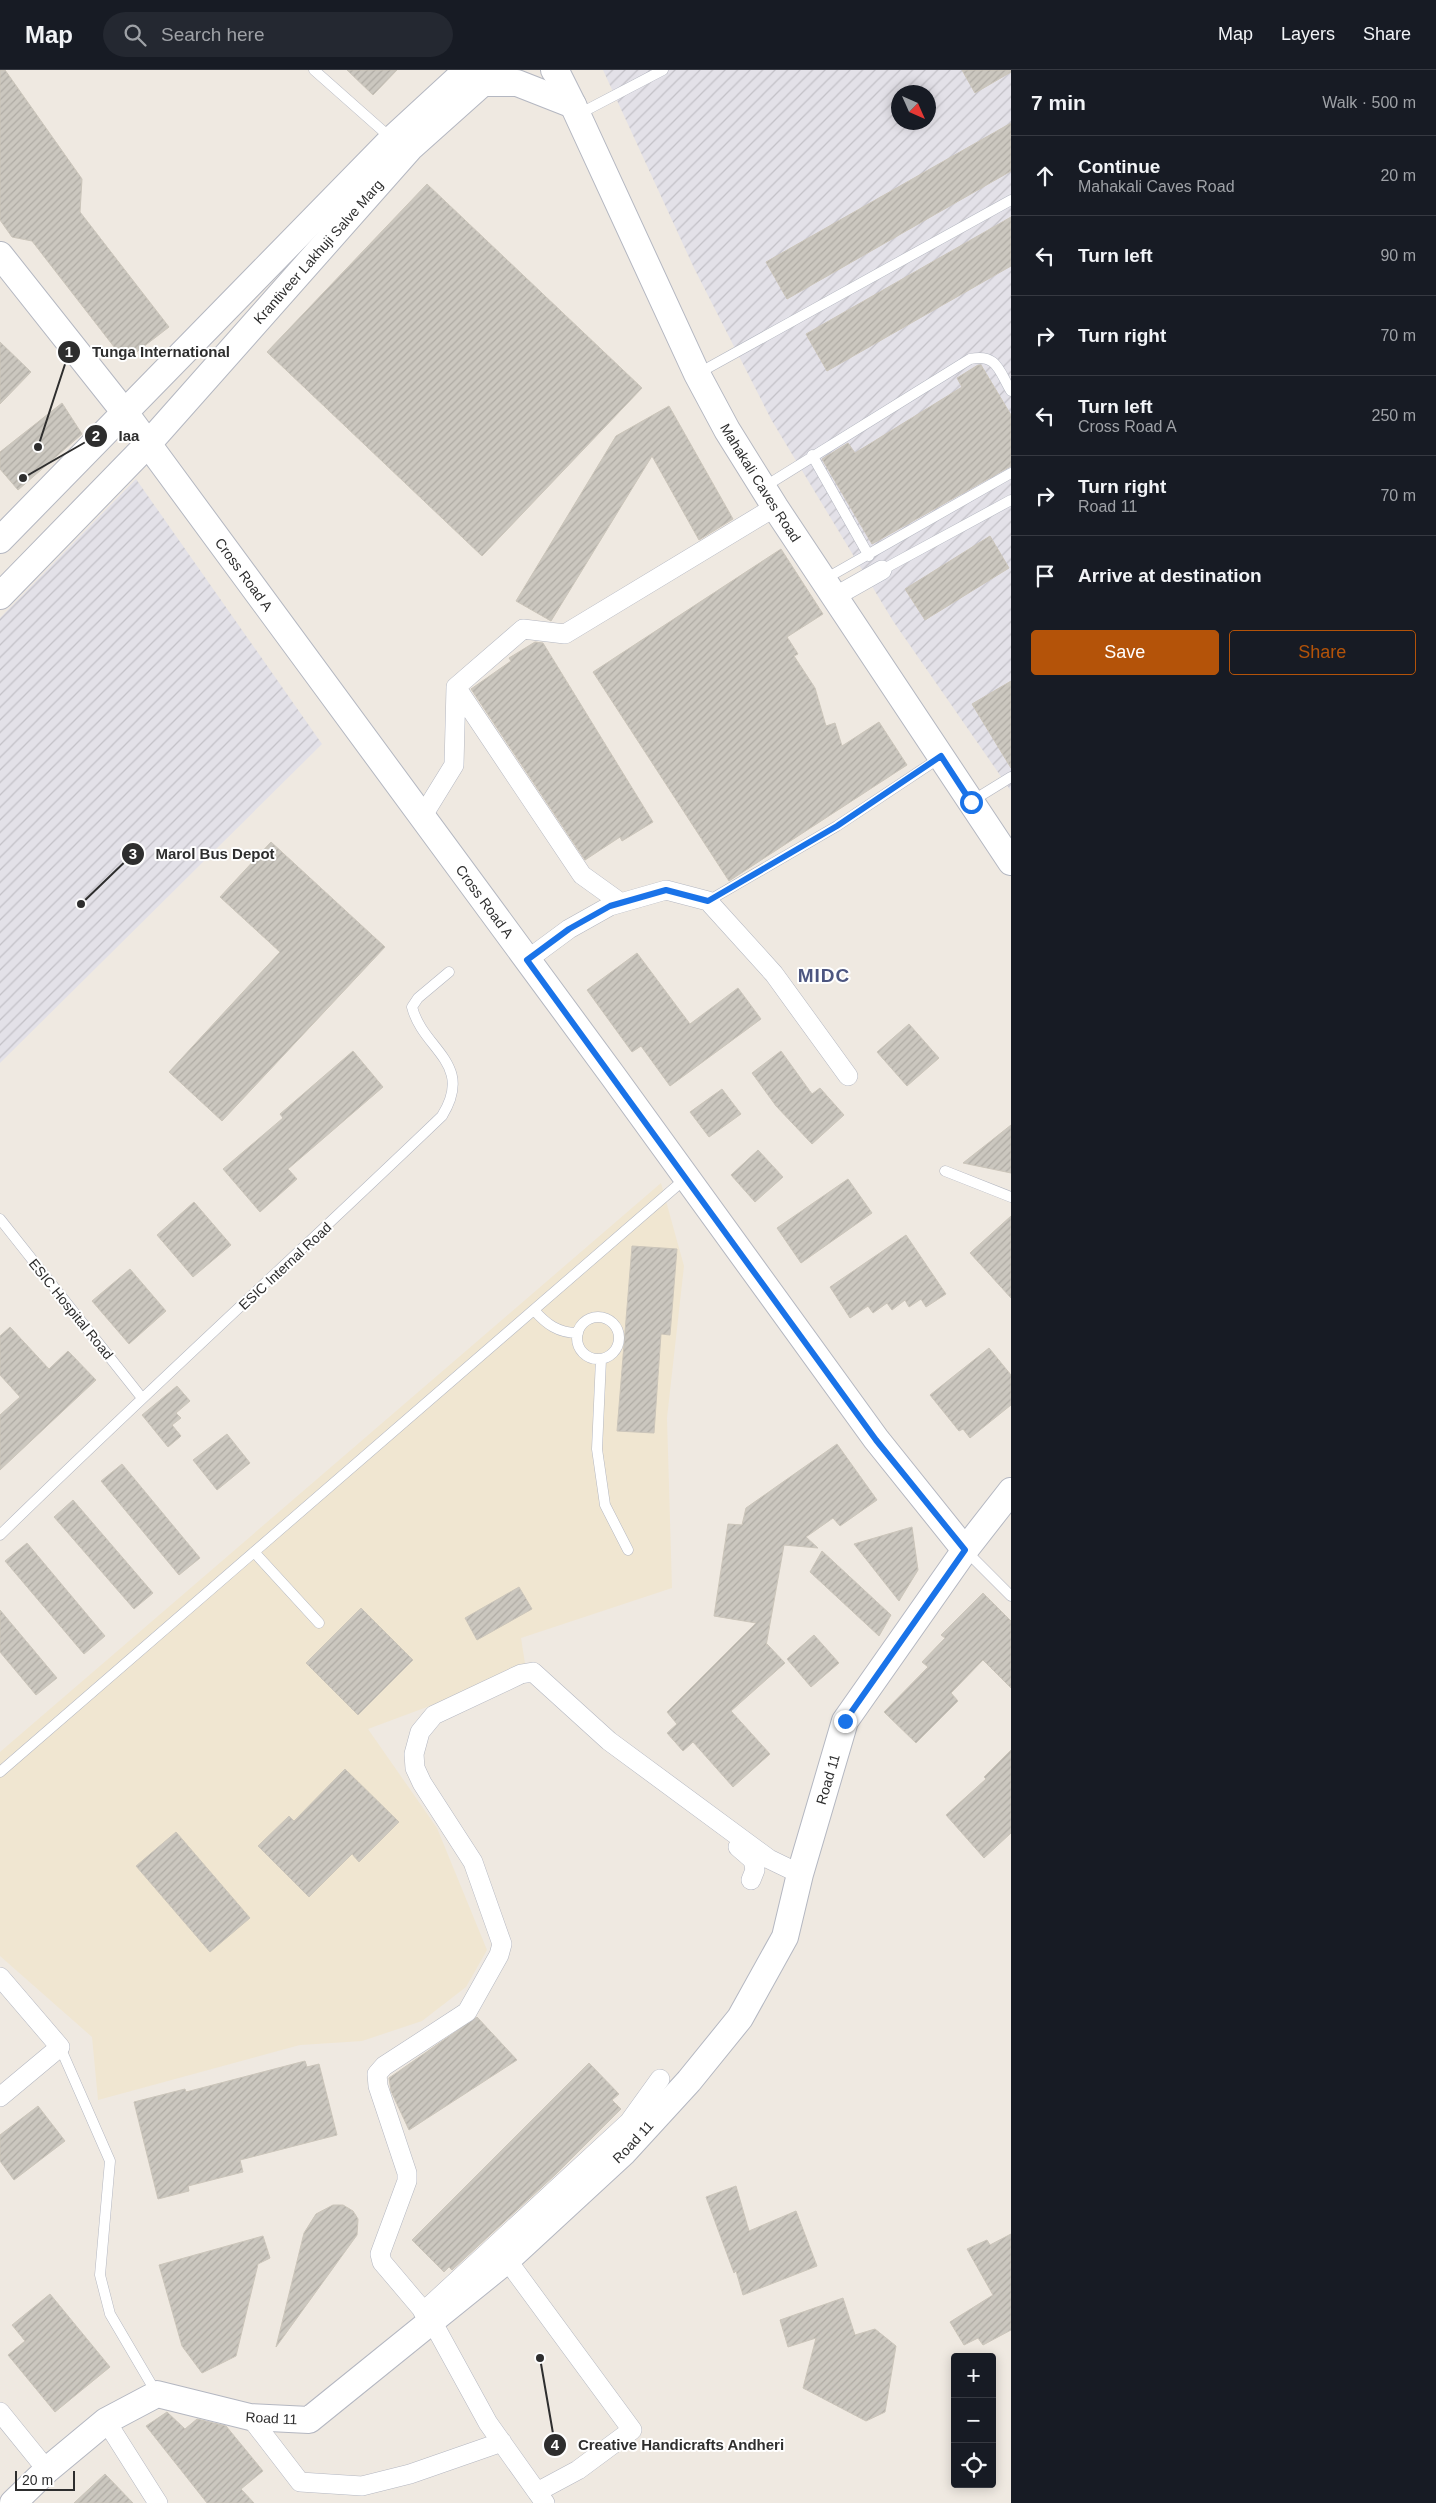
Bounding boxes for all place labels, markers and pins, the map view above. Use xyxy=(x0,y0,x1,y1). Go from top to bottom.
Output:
callout: Tunga International xyxy=(57,337,240,367)
callout: Iaa xyxy=(83,421,149,451)
callout: Marol Bus Depot xyxy=(120,839,284,869)
callout: Creative Handicrafts Andheri xyxy=(543,2430,795,2460)

